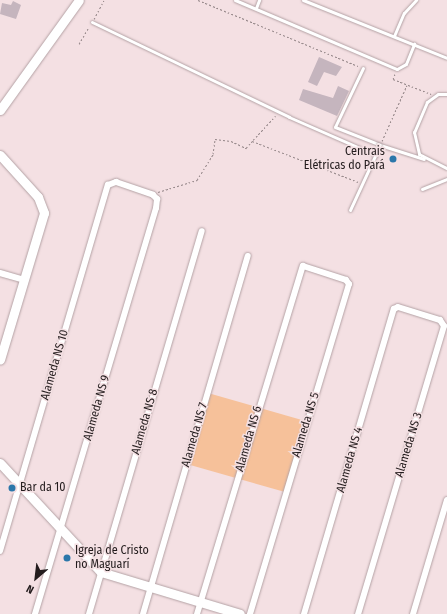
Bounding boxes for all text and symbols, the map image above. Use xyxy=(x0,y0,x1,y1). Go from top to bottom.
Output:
place label: Centrais Elétricas do Pará xyxy=(304,145,385,173)
marker: Centrais Elétricas do Pará xyxy=(388,154,398,164)
street label: Alameda NS 10 xyxy=(38,328,72,402)
street label: Alameda NS 9 xyxy=(81,374,113,442)
street label: Alameda NS 8 xyxy=(129,388,161,456)
street label: Alameda NS 5 xyxy=(289,391,323,459)
street label: Alameda NS 7 xyxy=(179,401,211,469)
street label: Alameda NS 6 xyxy=(233,405,265,473)
street label: Alameda NS 3 xyxy=(392,411,426,479)
street label: Alameda NS 4 xyxy=(334,426,366,494)
place label: Bar da 10 xyxy=(20,481,66,495)
marker: Bar da 10 xyxy=(7,483,17,493)
place label: Igreja de Cristo no Maguarí xyxy=(75,544,149,572)
marker: Igreja de Cristo no Maguarí xyxy=(62,553,72,563)
north arrow xyxy=(16,558,56,598)
text: N xyxy=(24,582,36,596)

